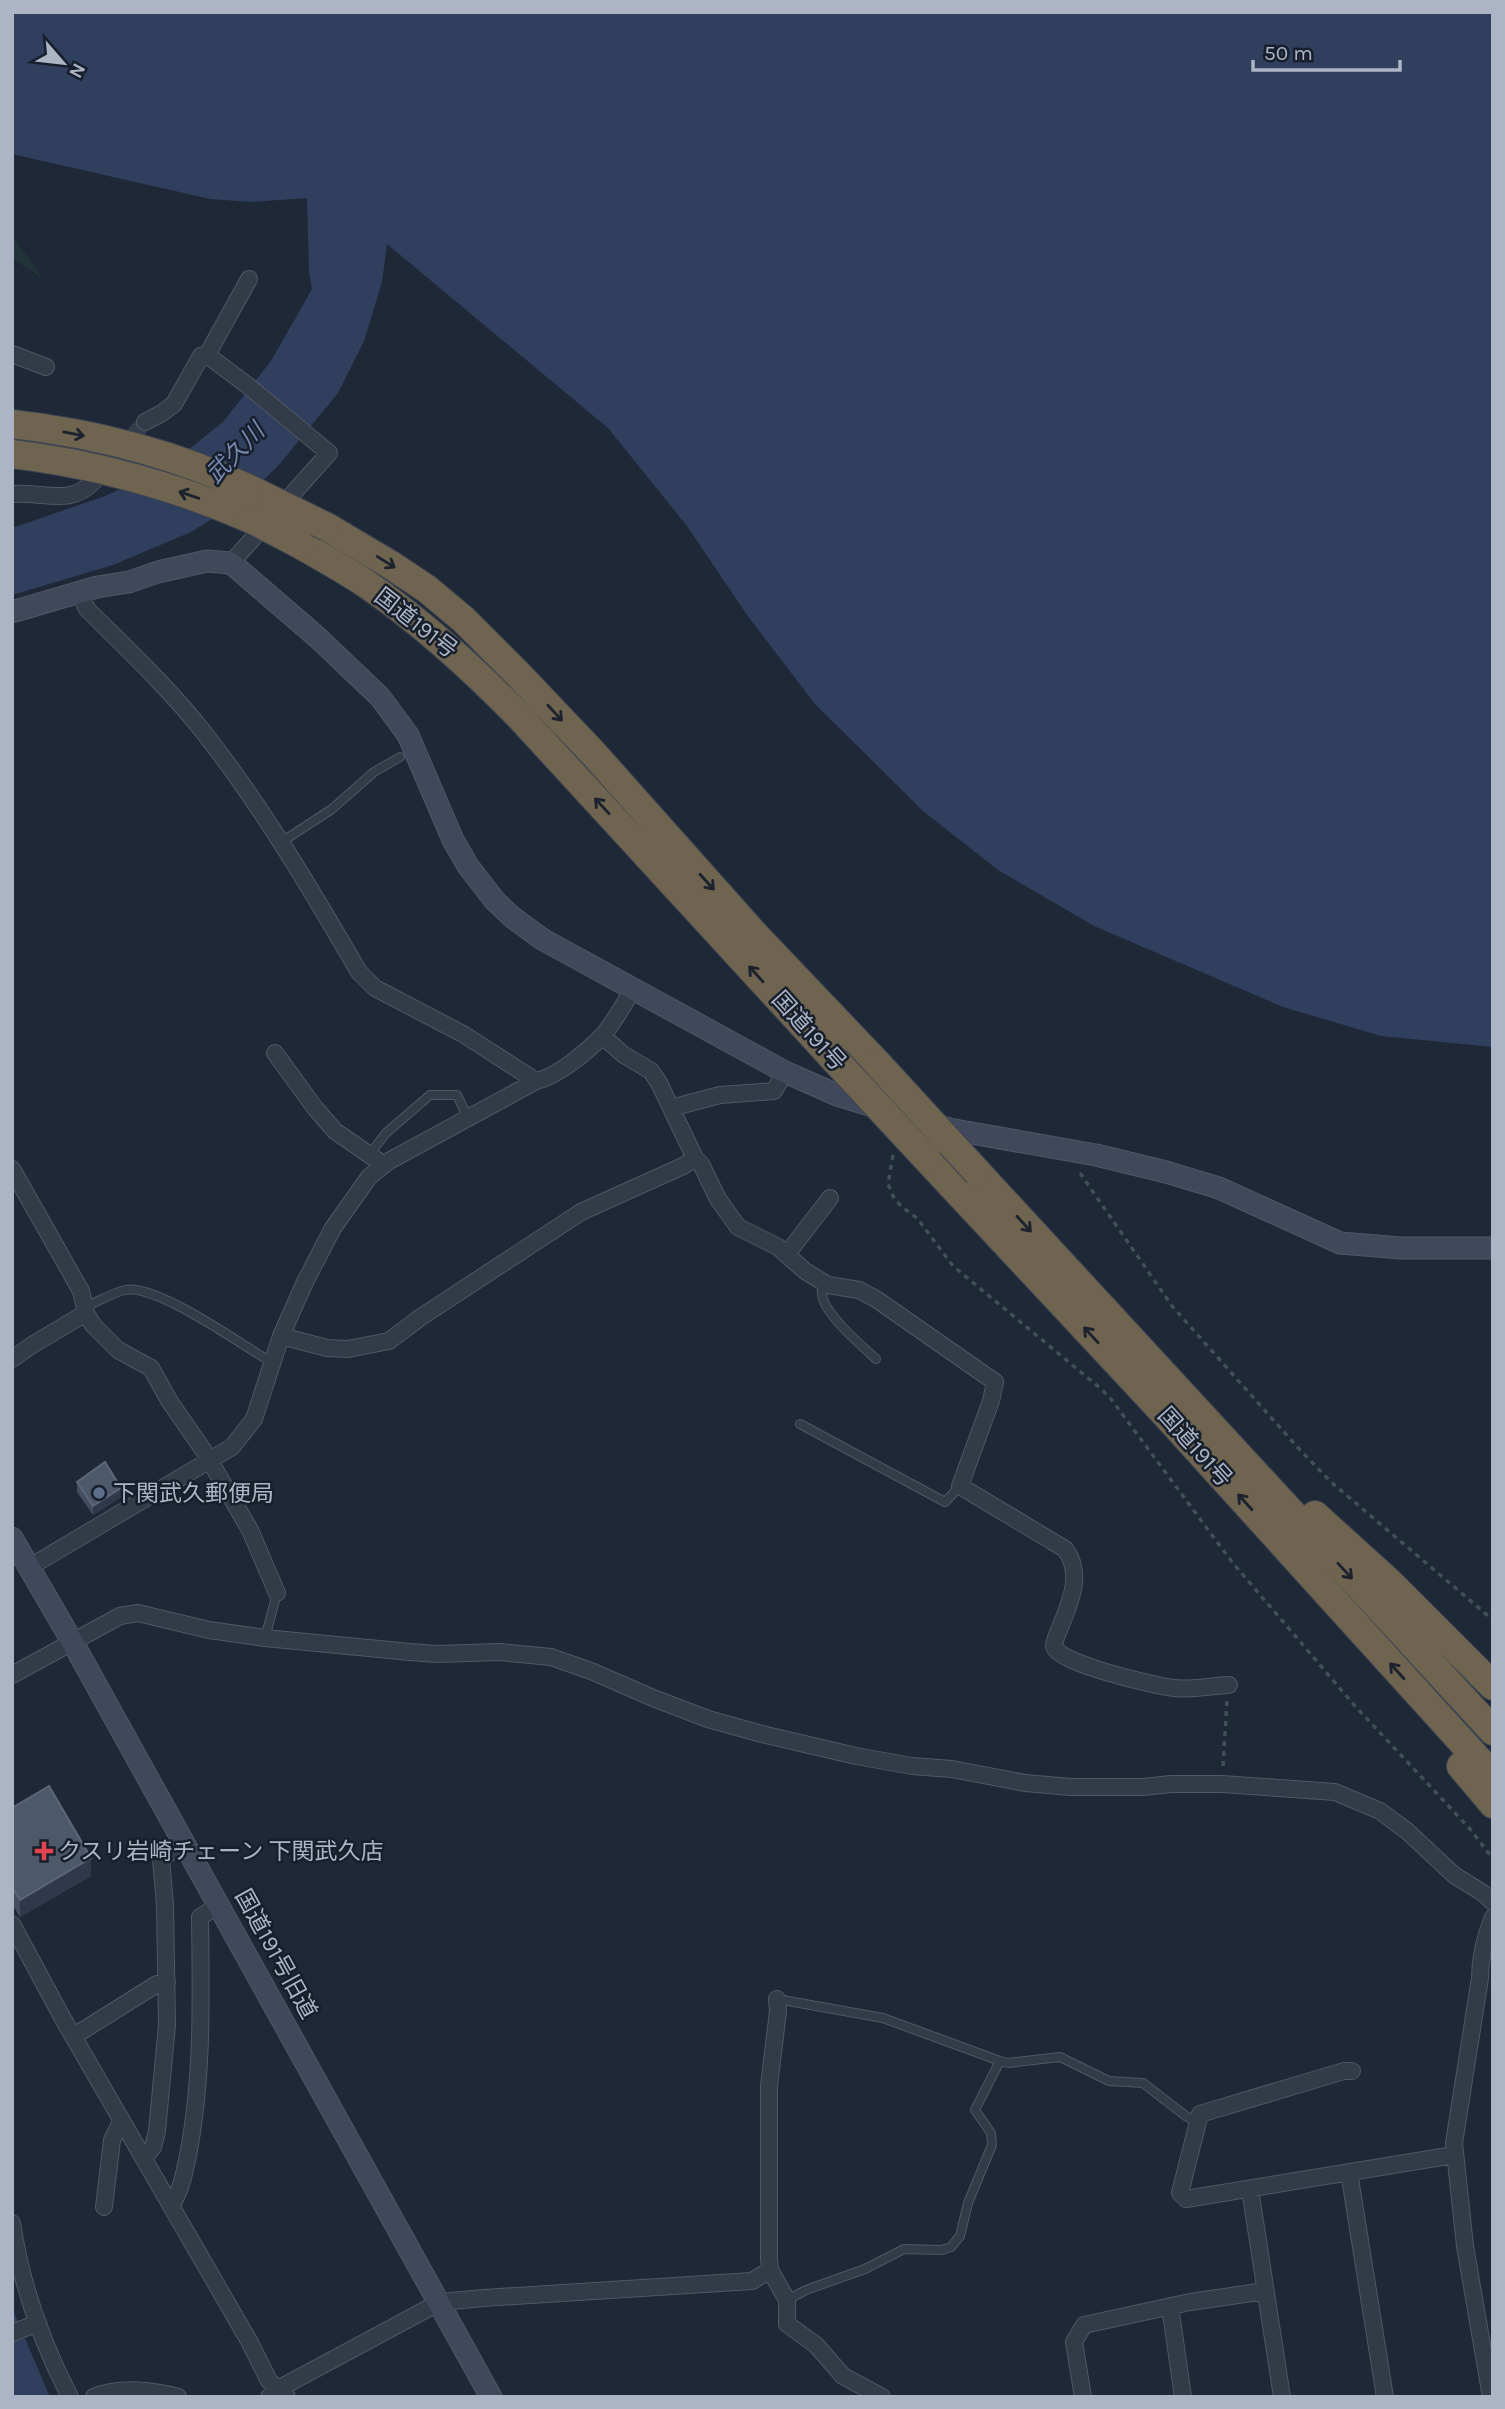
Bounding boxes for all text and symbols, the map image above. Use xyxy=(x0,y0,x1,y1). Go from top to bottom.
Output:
north arrow xyxy=(28,28,98,98)
scale bar xyxy=(1253,28,1400,72)
text: 50 m xyxy=(1264,41,1313,65)
text: N xyxy=(64,59,90,82)
water label: 武久川 xyxy=(200,415,272,489)
one-way arrow xyxy=(62,428,85,441)
one-way arrow xyxy=(179,488,201,500)
one-way arrow xyxy=(375,555,395,569)
street label: 国道191号 xyxy=(369,582,463,664)
one-way arrow xyxy=(546,704,563,721)
one-way arrow xyxy=(594,798,611,815)
one-way arrow xyxy=(699,872,715,890)
one-way arrow xyxy=(748,966,765,983)
street label: 国道191号 xyxy=(766,986,852,1076)
one-way arrow xyxy=(1016,1215,1032,1233)
one-way arrow xyxy=(1083,1327,1100,1344)
street label: 国道191号 xyxy=(1152,1402,1238,1492)
place label: 下関武久郵便局 xyxy=(113,1480,274,1507)
marker: 下関武久郵便局 xyxy=(91,1485,107,1501)
one-way arrow xyxy=(1237,1494,1253,1512)
one-way arrow xyxy=(1336,1562,1353,1579)
one-way arrow xyxy=(1389,1663,1406,1680)
place label: クスリ岩崎チェーン 下関武久店 xyxy=(58,1838,384,1865)
marker: クスリ岩崎チェーン 下関武久店 xyxy=(36,1843,52,1859)
street label: 国道191号旧道 xyxy=(229,1885,323,2023)

